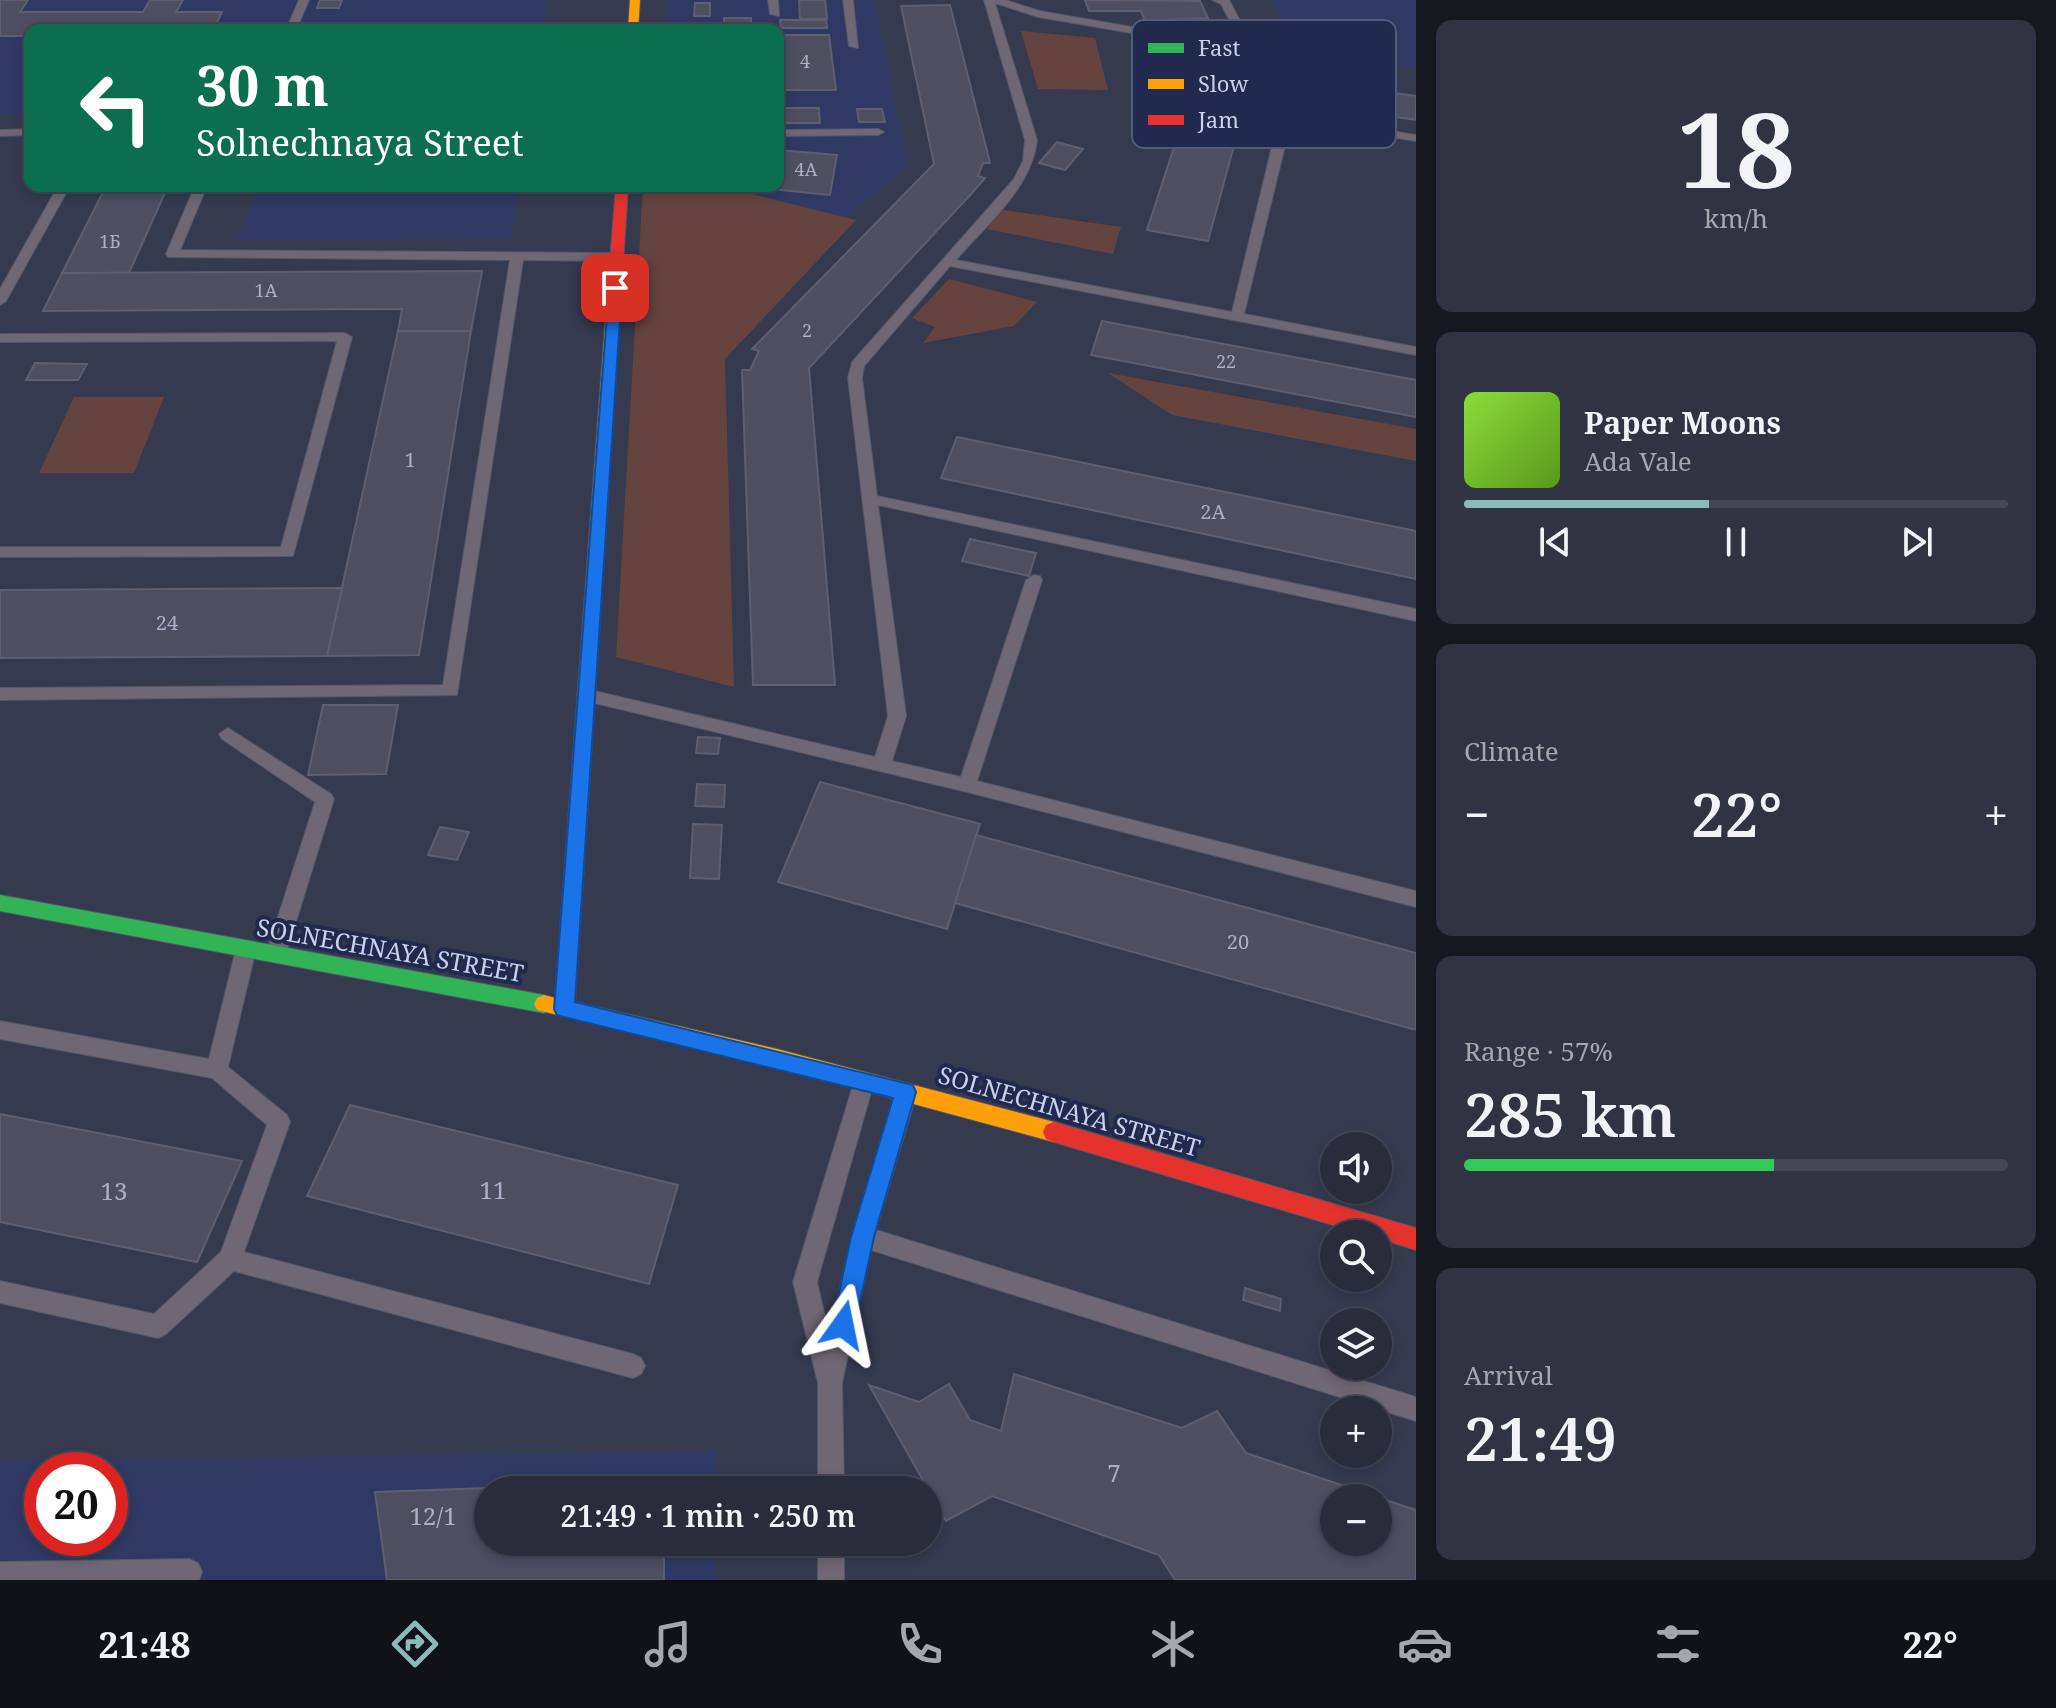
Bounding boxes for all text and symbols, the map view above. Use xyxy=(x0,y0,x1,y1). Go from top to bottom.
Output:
legend xyxy=(1132,20,1396,148)
text: Fast xyxy=(1198,32,1240,62)
text: 30 m xyxy=(196,46,329,122)
house number: 4 xyxy=(800,49,810,73)
icon: left xyxy=(64,56,168,160)
text: Slow xyxy=(1198,68,1248,98)
text: 18 xyxy=(1677,77,1795,218)
text: Jam xyxy=(1197,104,1239,134)
text: Solnechnaya Street xyxy=(196,118,524,167)
house number: 4А xyxy=(795,157,818,181)
text: km/h xyxy=(1704,200,1768,236)
house number: 1Б xyxy=(99,229,121,253)
pin xyxy=(581,254,649,322)
icon: arrive xyxy=(593,266,637,310)
house number: 1А xyxy=(255,278,278,302)
house number: 2 xyxy=(802,318,812,342)
house number: 22 xyxy=(1216,349,1236,373)
text: Paper Moons xyxy=(1584,402,1781,443)
text: Ada Vale xyxy=(1584,443,1692,479)
house number: 1 xyxy=(404,446,416,473)
house number: 2А xyxy=(1200,498,1227,525)
icon: previous xyxy=(1533,520,1577,564)
icon: pause xyxy=(1714,520,1758,564)
icon: next xyxy=(1895,520,1939,564)
house number: 24 xyxy=(156,609,178,636)
text: Climate xyxy=(1464,733,1559,769)
text: 22° xyxy=(1691,773,1782,855)
text: − xyxy=(1464,784,1489,844)
text: + xyxy=(1983,784,2008,844)
street label: SOLNECHNAYA STREET xyxy=(254,910,527,989)
house number: 20 xyxy=(1227,928,1249,955)
text: Range · 57% xyxy=(1464,1033,1613,1069)
street label: SOLNECHNAYA STREET xyxy=(935,1057,1204,1164)
text: 285 km xyxy=(1464,1073,1676,1155)
map controls xyxy=(1320,1132,1392,1556)
button: sound xyxy=(1320,1132,1392,1204)
house number: 11 xyxy=(480,1173,506,1206)
house number: 13 xyxy=(101,1174,127,1207)
button: search xyxy=(1320,1220,1392,1292)
position arrow xyxy=(801,1283,885,1367)
button: layers xyxy=(1320,1308,1392,1380)
text: Arrival xyxy=(1464,1357,1553,1393)
button: + xyxy=(1320,1396,1392,1468)
text: 21:49 xyxy=(1464,1397,1617,1479)
speed limit sign: 20 xyxy=(24,1452,128,1556)
house number: 7 xyxy=(1107,1456,1121,1489)
button: − xyxy=(1320,1484,1392,1556)
text: 21:49 · 1 min · 250 m xyxy=(560,1495,856,1536)
house number: 12/1 xyxy=(409,1499,457,1532)
icon: directions xyxy=(387,1616,443,1672)
icon: music xyxy=(640,1616,696,1672)
icon: phone xyxy=(892,1616,948,1672)
icon: climate xyxy=(1145,1616,1201,1672)
icon: car xyxy=(1397,1616,1453,1672)
icon: filters xyxy=(1650,1616,1706,1672)
text: 21:48 xyxy=(98,1620,191,1669)
text: 22° xyxy=(1903,1620,1958,1669)

